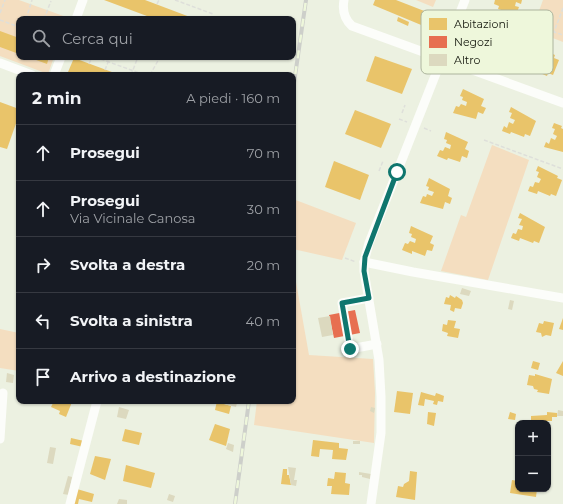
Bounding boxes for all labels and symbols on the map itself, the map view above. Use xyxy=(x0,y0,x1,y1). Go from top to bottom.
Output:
legend xyxy=(421,10,553,74)
text: Abitazioni xyxy=(454,17,509,31)
text: Negozi xyxy=(454,35,493,49)
text: Altro xyxy=(454,53,480,67)
route start xyxy=(388,163,406,181)
route end xyxy=(341,340,359,358)

